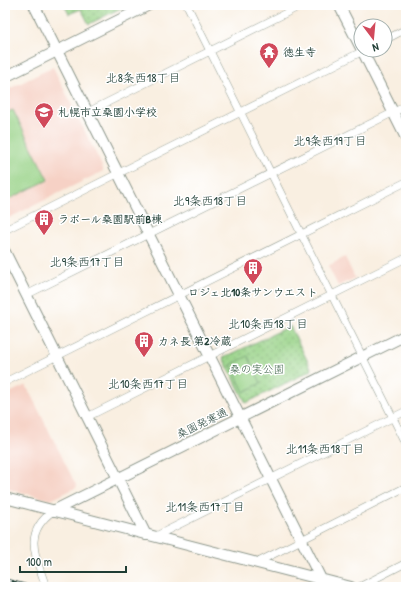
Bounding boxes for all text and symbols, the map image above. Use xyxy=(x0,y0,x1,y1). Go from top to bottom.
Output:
north arrow xyxy=(353,18,393,58)
text: N xyxy=(371,40,381,55)
temple icon: 徳生寺 xyxy=(258,41,280,69)
place label: 徳生寺 xyxy=(283,45,316,59)
district label: 北8条西18丁目 xyxy=(106,69,180,86)
school or university icon: 札幌市立桑園小学校 xyxy=(33,101,55,129)
place label: 札幌市立桑園小学校 xyxy=(58,105,157,119)
district label: 北9条西19丁目 xyxy=(293,132,367,149)
district label: 北9条西18丁目 xyxy=(173,192,247,209)
building icon: ラポール桑園駅前B棟 xyxy=(33,208,55,236)
place label: ラポール桑園駅前B棟 xyxy=(58,212,163,226)
district label: 北9条西17丁目 xyxy=(50,253,124,270)
building icon: ロジェ北10条サンウエスト xyxy=(242,257,264,285)
place label: ロジェ北10条サンウエスト xyxy=(188,285,318,299)
district label: 北10条西18丁目 xyxy=(228,315,308,332)
building icon: カネ長 第2冷蔵 xyxy=(133,330,155,358)
place label: カネ長 第2冷蔵 xyxy=(158,334,231,348)
park label: 桑の実公園 xyxy=(230,362,285,376)
district label: 北10条西17丁目 xyxy=(108,375,188,392)
street label: 桑園発寒通 xyxy=(174,405,230,441)
district label: 北11条西18丁目 xyxy=(286,440,364,457)
district label: 北11条西17丁目 xyxy=(165,498,245,515)
scale bar xyxy=(20,548,126,574)
text: 100 m xyxy=(26,553,52,570)

